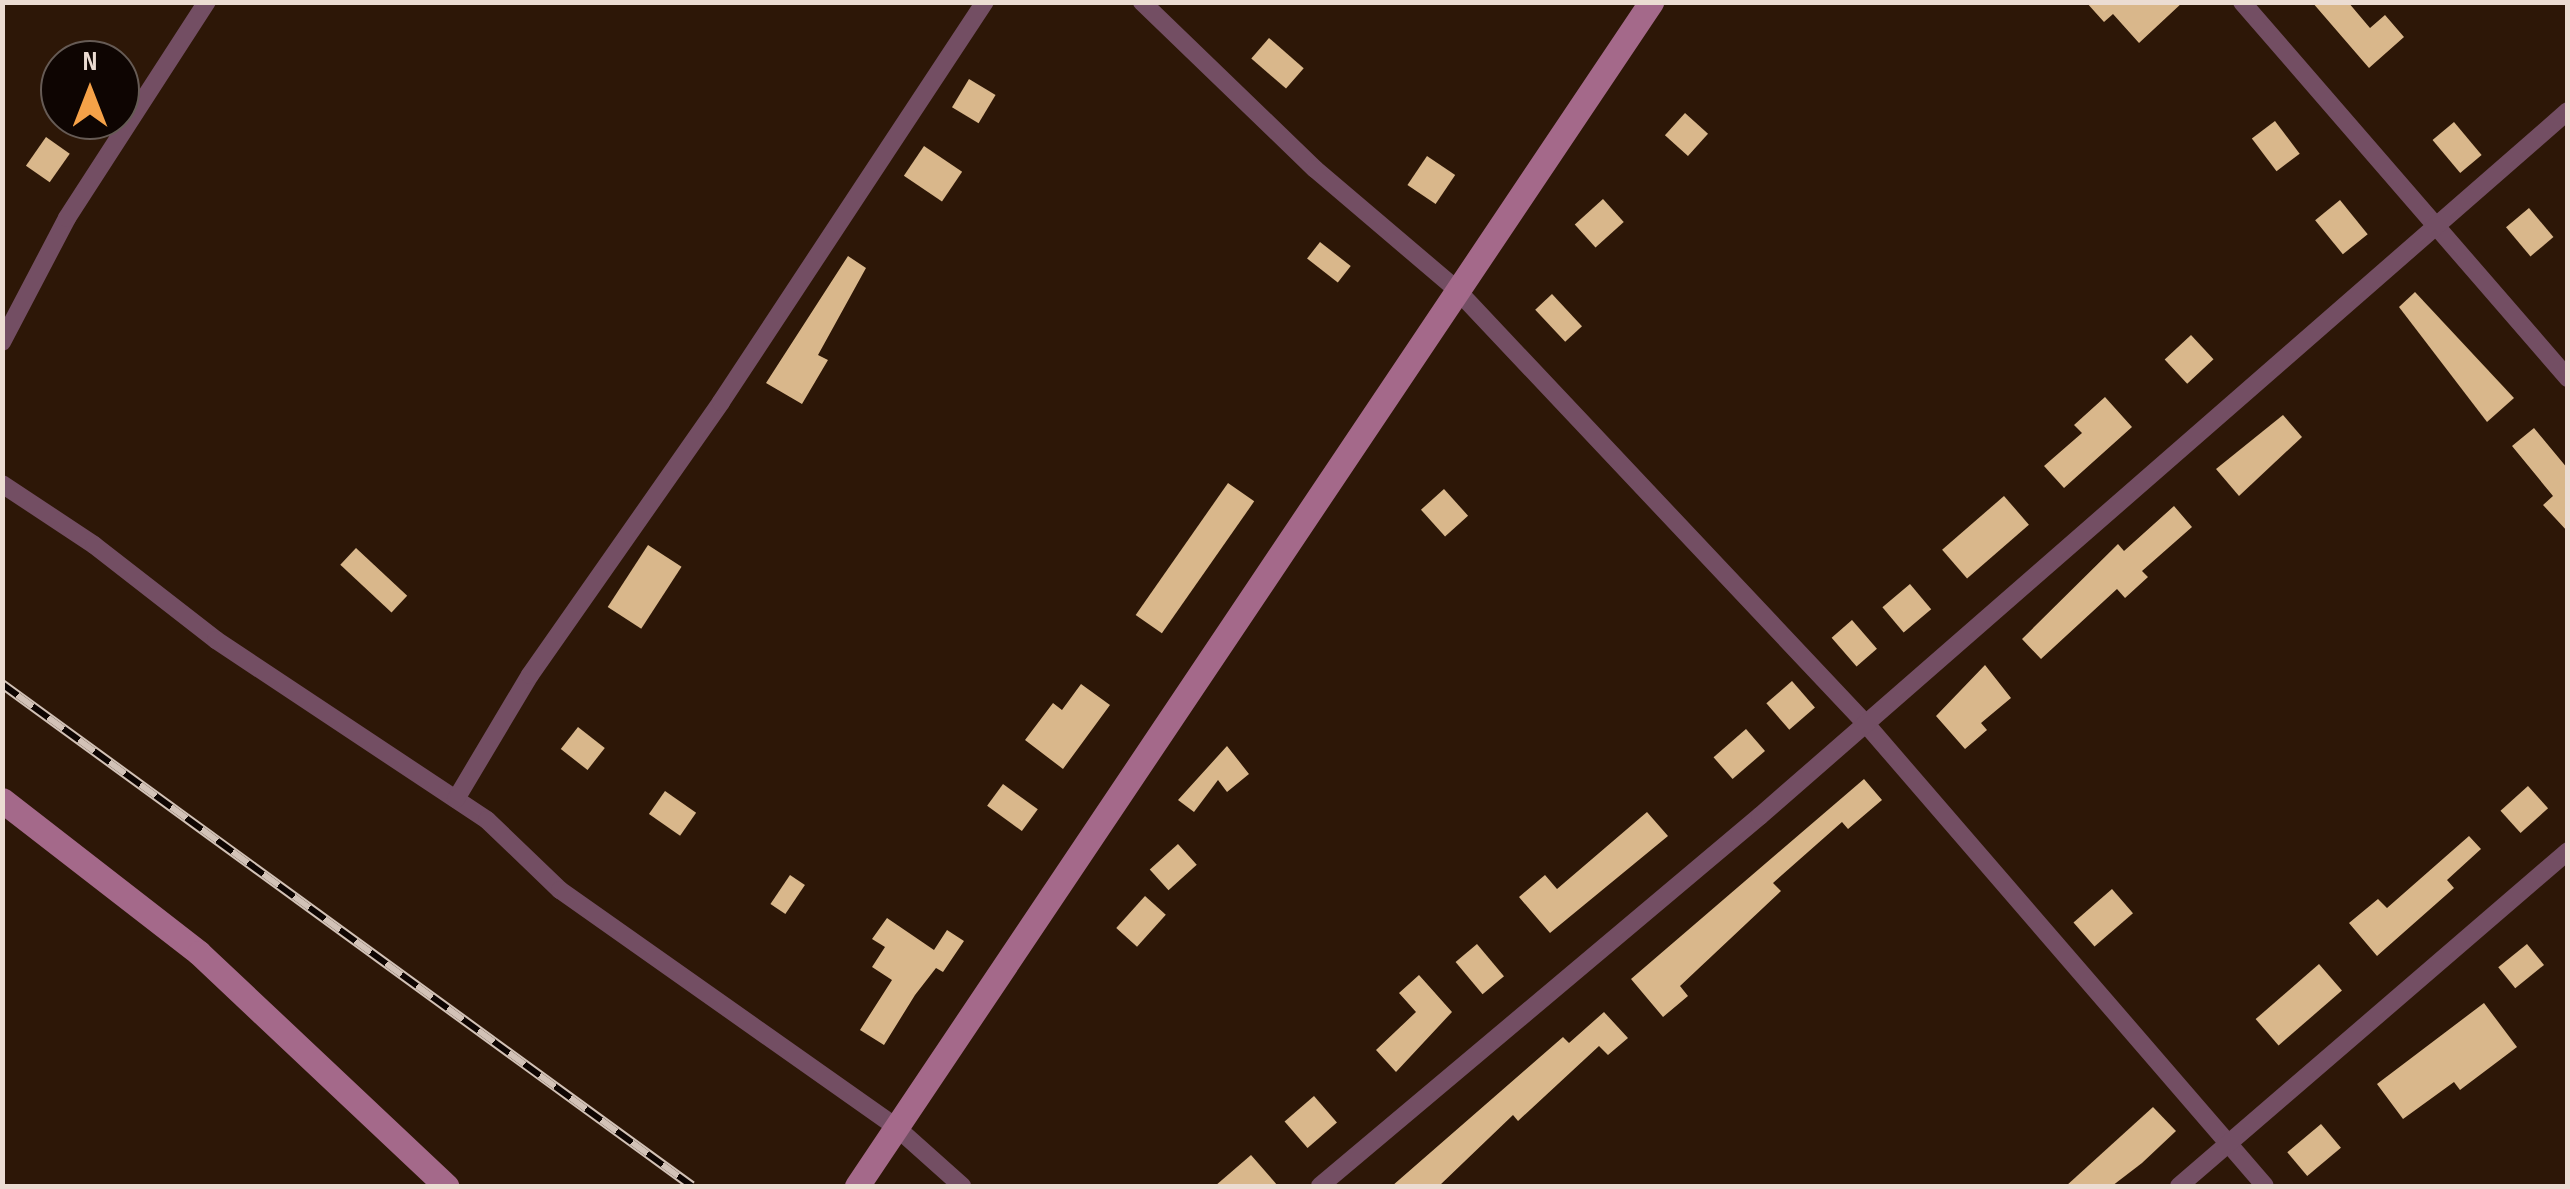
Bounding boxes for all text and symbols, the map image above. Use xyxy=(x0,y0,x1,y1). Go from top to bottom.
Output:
north arrow xyxy=(40,40,140,140)
text: N xyxy=(83,45,97,78)

